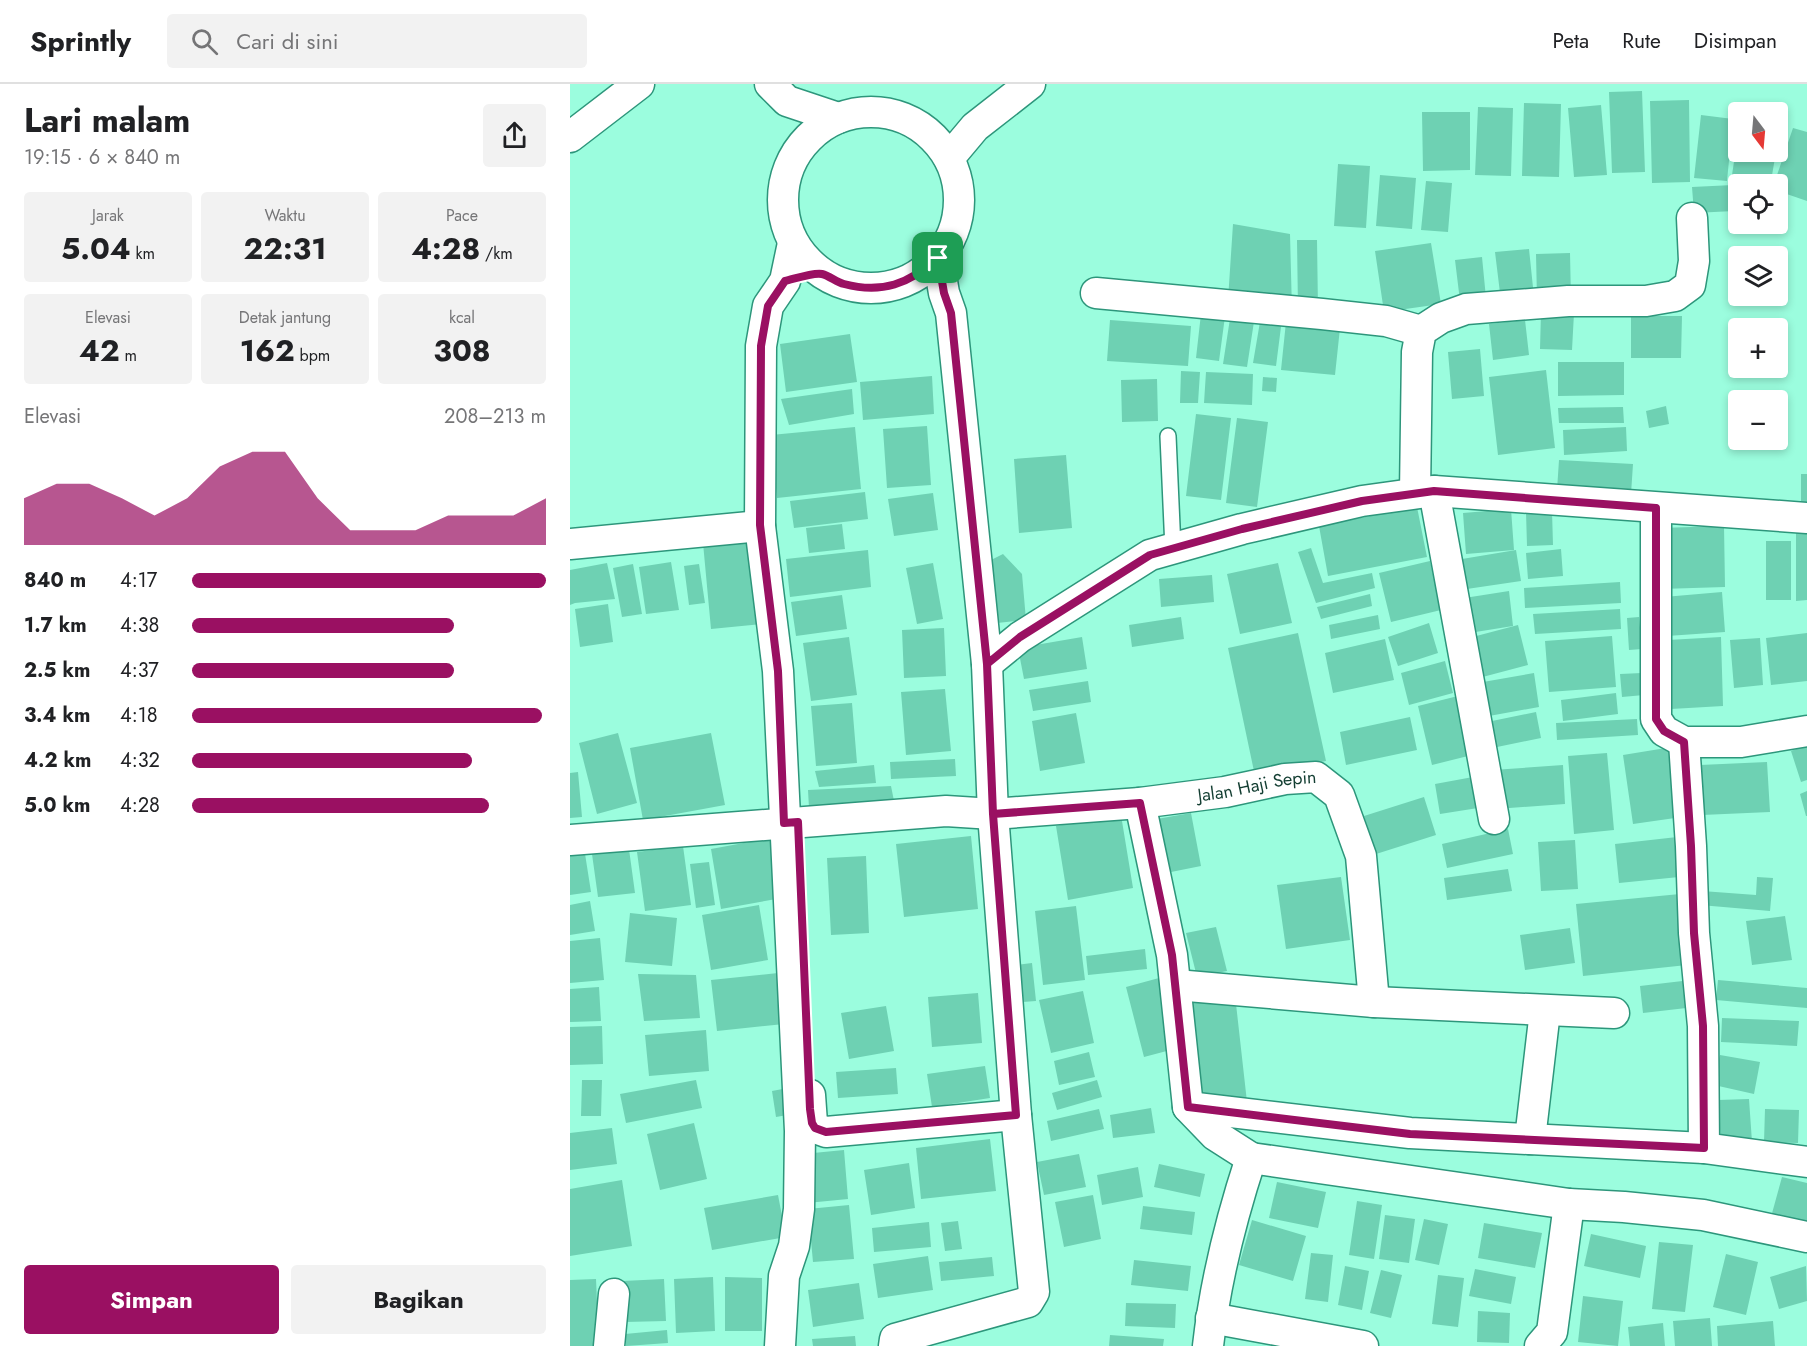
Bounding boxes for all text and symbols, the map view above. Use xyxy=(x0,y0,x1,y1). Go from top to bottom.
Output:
search box xyxy=(167,14,587,68)
text: Sprintly xyxy=(30,21,131,62)
icon: search xyxy=(188,25,221,58)
text: Cari di sini xyxy=(236,25,338,57)
text: Peta xyxy=(1552,26,1589,56)
text: Rute xyxy=(1622,26,1661,56)
text: Disimpan xyxy=(1694,26,1777,56)
text: Lari malam xyxy=(24,97,190,144)
north arrow xyxy=(1728,102,1788,162)
map controls xyxy=(1728,102,1788,450)
button: share xyxy=(483,104,546,167)
text: 19:15 · 6 × 840 m xyxy=(24,143,180,172)
button: locate xyxy=(1728,174,1788,234)
text: Jarak xyxy=(92,204,124,227)
text: Waktu xyxy=(264,204,306,227)
text: Pace xyxy=(446,204,478,227)
text: 5.04 xyxy=(61,227,131,270)
text: 22:31 xyxy=(244,227,326,270)
text: 4:28 xyxy=(411,227,480,270)
pin xyxy=(912,232,963,283)
icon: arrive xyxy=(921,241,954,274)
text: km xyxy=(131,242,155,265)
text: /km xyxy=(480,242,513,265)
button: layers xyxy=(1728,246,1788,306)
text: Elevasi xyxy=(85,306,131,329)
text: Detak jantung xyxy=(239,306,331,329)
text: kcal xyxy=(449,306,475,329)
button: + xyxy=(1728,318,1788,378)
text: 42 xyxy=(79,329,120,372)
text: 162 xyxy=(240,329,295,372)
text: 308 xyxy=(433,329,491,372)
text: m xyxy=(120,344,137,367)
text: bpm xyxy=(295,344,330,367)
button: − xyxy=(1728,390,1788,450)
text: Elevasi xyxy=(24,402,81,431)
text: 208–213 m xyxy=(444,402,546,431)
text: 840 m xyxy=(24,566,86,595)
text: 4:17 xyxy=(120,566,157,595)
text: 1.7 km xyxy=(24,611,87,640)
text: 4:38 xyxy=(120,611,160,640)
text: 2.5 km xyxy=(24,656,90,685)
text: 4:37 xyxy=(120,656,159,685)
text: 3.4 km xyxy=(24,701,90,730)
text: 4:18 xyxy=(120,701,158,730)
text: 4.2 km xyxy=(24,746,91,775)
text: 4:32 xyxy=(120,746,160,775)
street label: Jalan Haji Sepin xyxy=(1194,764,1317,809)
text: 5.0 km xyxy=(24,791,91,820)
text: 4:28 xyxy=(120,791,160,820)
button: Simpan xyxy=(24,1265,279,1334)
button: Bagikan xyxy=(291,1265,546,1334)

